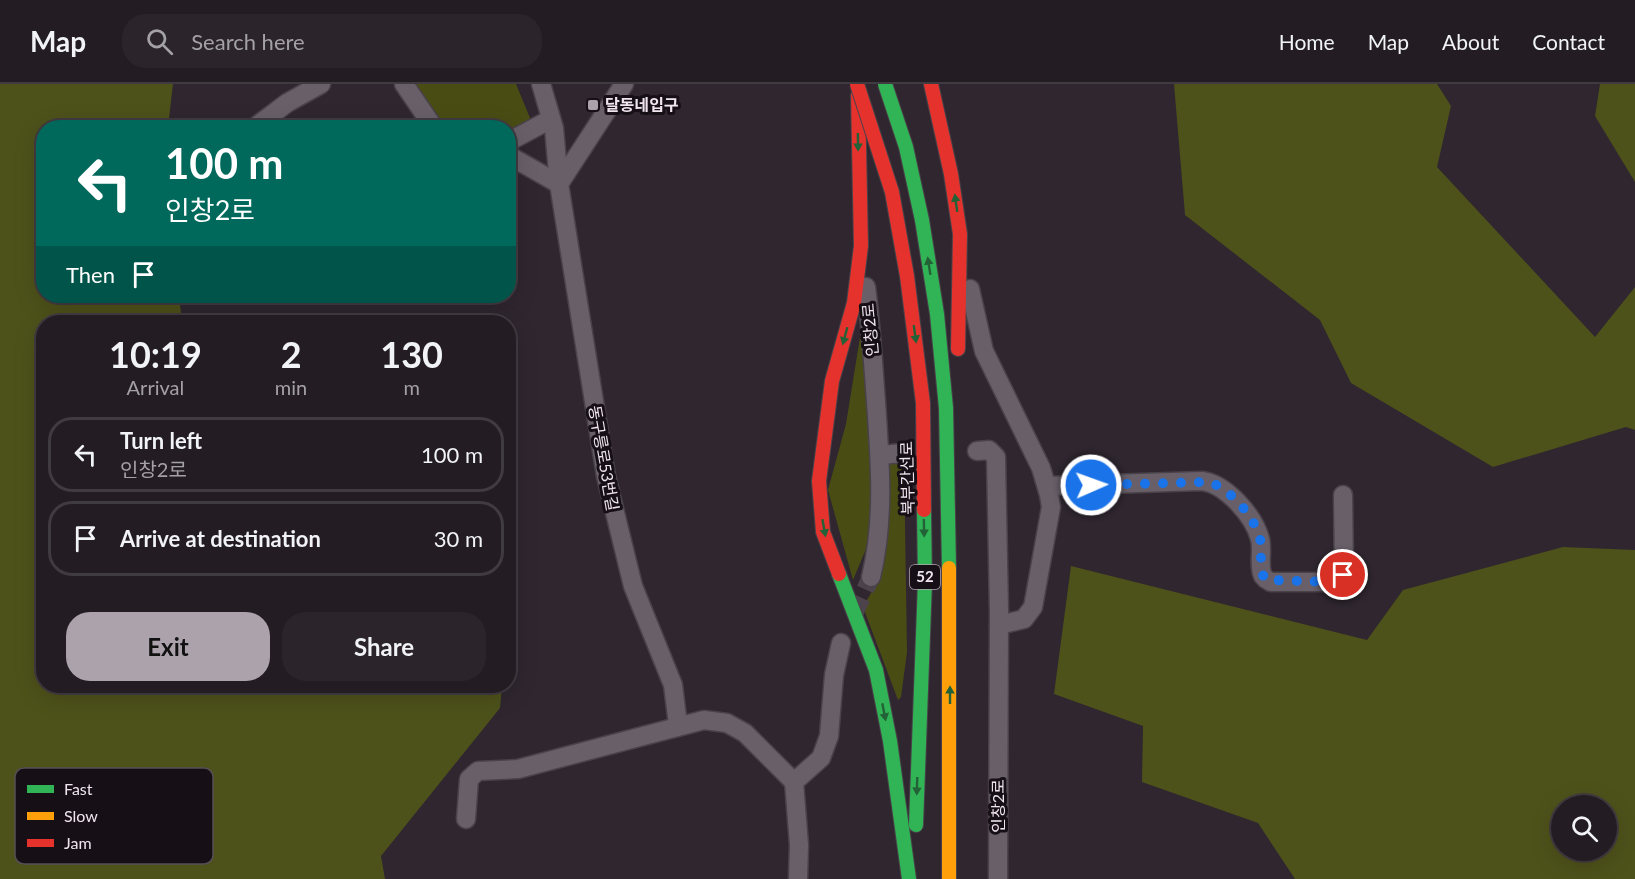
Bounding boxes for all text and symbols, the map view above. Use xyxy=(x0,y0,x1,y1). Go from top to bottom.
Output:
search box xyxy=(122,14,542,68)
text: Map xyxy=(30,24,86,58)
icon: search xyxy=(143,25,176,58)
text: Search here xyxy=(191,28,305,55)
text: Home xyxy=(1279,29,1335,54)
text: Map xyxy=(1368,29,1409,54)
text: About xyxy=(1442,29,1499,54)
text: Contact xyxy=(1532,29,1605,54)
place label: 달동네입구 xyxy=(605,95,679,114)
marker: 달동네입구 xyxy=(586,98,600,112)
one-way arrow xyxy=(853,133,863,152)
text: 100 m xyxy=(165,138,283,188)
icon: left xyxy=(66,144,144,222)
text: 인창2로 xyxy=(165,193,255,226)
one-way arrow xyxy=(951,193,960,212)
one-way arrow xyxy=(925,256,934,275)
icon: arrive xyxy=(127,258,160,291)
text: Then xyxy=(66,261,115,288)
street label: 인창2로 xyxy=(858,302,881,357)
one-way arrow xyxy=(911,324,920,343)
one-way arrow xyxy=(839,327,849,345)
text: 10:19 xyxy=(109,332,202,376)
text: 2 xyxy=(281,332,302,376)
text: 130 xyxy=(380,332,443,376)
text: Arrival xyxy=(127,375,184,399)
text: min xyxy=(275,375,307,399)
text: m xyxy=(403,375,420,399)
street label: 동구릉로53번길 xyxy=(586,404,623,512)
text: Turn left xyxy=(120,427,202,454)
icon: left xyxy=(69,438,102,471)
text: 100 m xyxy=(421,441,483,468)
street label: 북부간선로 xyxy=(896,441,917,515)
position arrow xyxy=(1059,453,1123,517)
text: 인창2로 xyxy=(120,457,187,481)
one-way arrow xyxy=(820,519,829,538)
one-way arrow xyxy=(919,519,929,538)
icon: arrive xyxy=(69,522,102,555)
text: Arrive at destination xyxy=(120,525,321,552)
text: 30 m xyxy=(434,525,483,552)
pin xyxy=(1317,549,1368,600)
icon: arrive xyxy=(1326,558,1359,591)
road number: 52 xyxy=(910,565,940,589)
button: Exit xyxy=(66,612,270,681)
button: Share xyxy=(282,612,486,681)
one-way arrow xyxy=(945,685,955,704)
one-way arrow xyxy=(880,703,889,722)
legend xyxy=(15,768,213,864)
one-way arrow xyxy=(913,777,922,796)
text: Fast xyxy=(64,779,93,798)
street label: 인창2로 xyxy=(988,779,1007,833)
map controls xyxy=(1551,795,1617,861)
button: search xyxy=(1551,795,1617,861)
text: Slow xyxy=(64,806,98,825)
text: Jam xyxy=(64,833,92,852)

